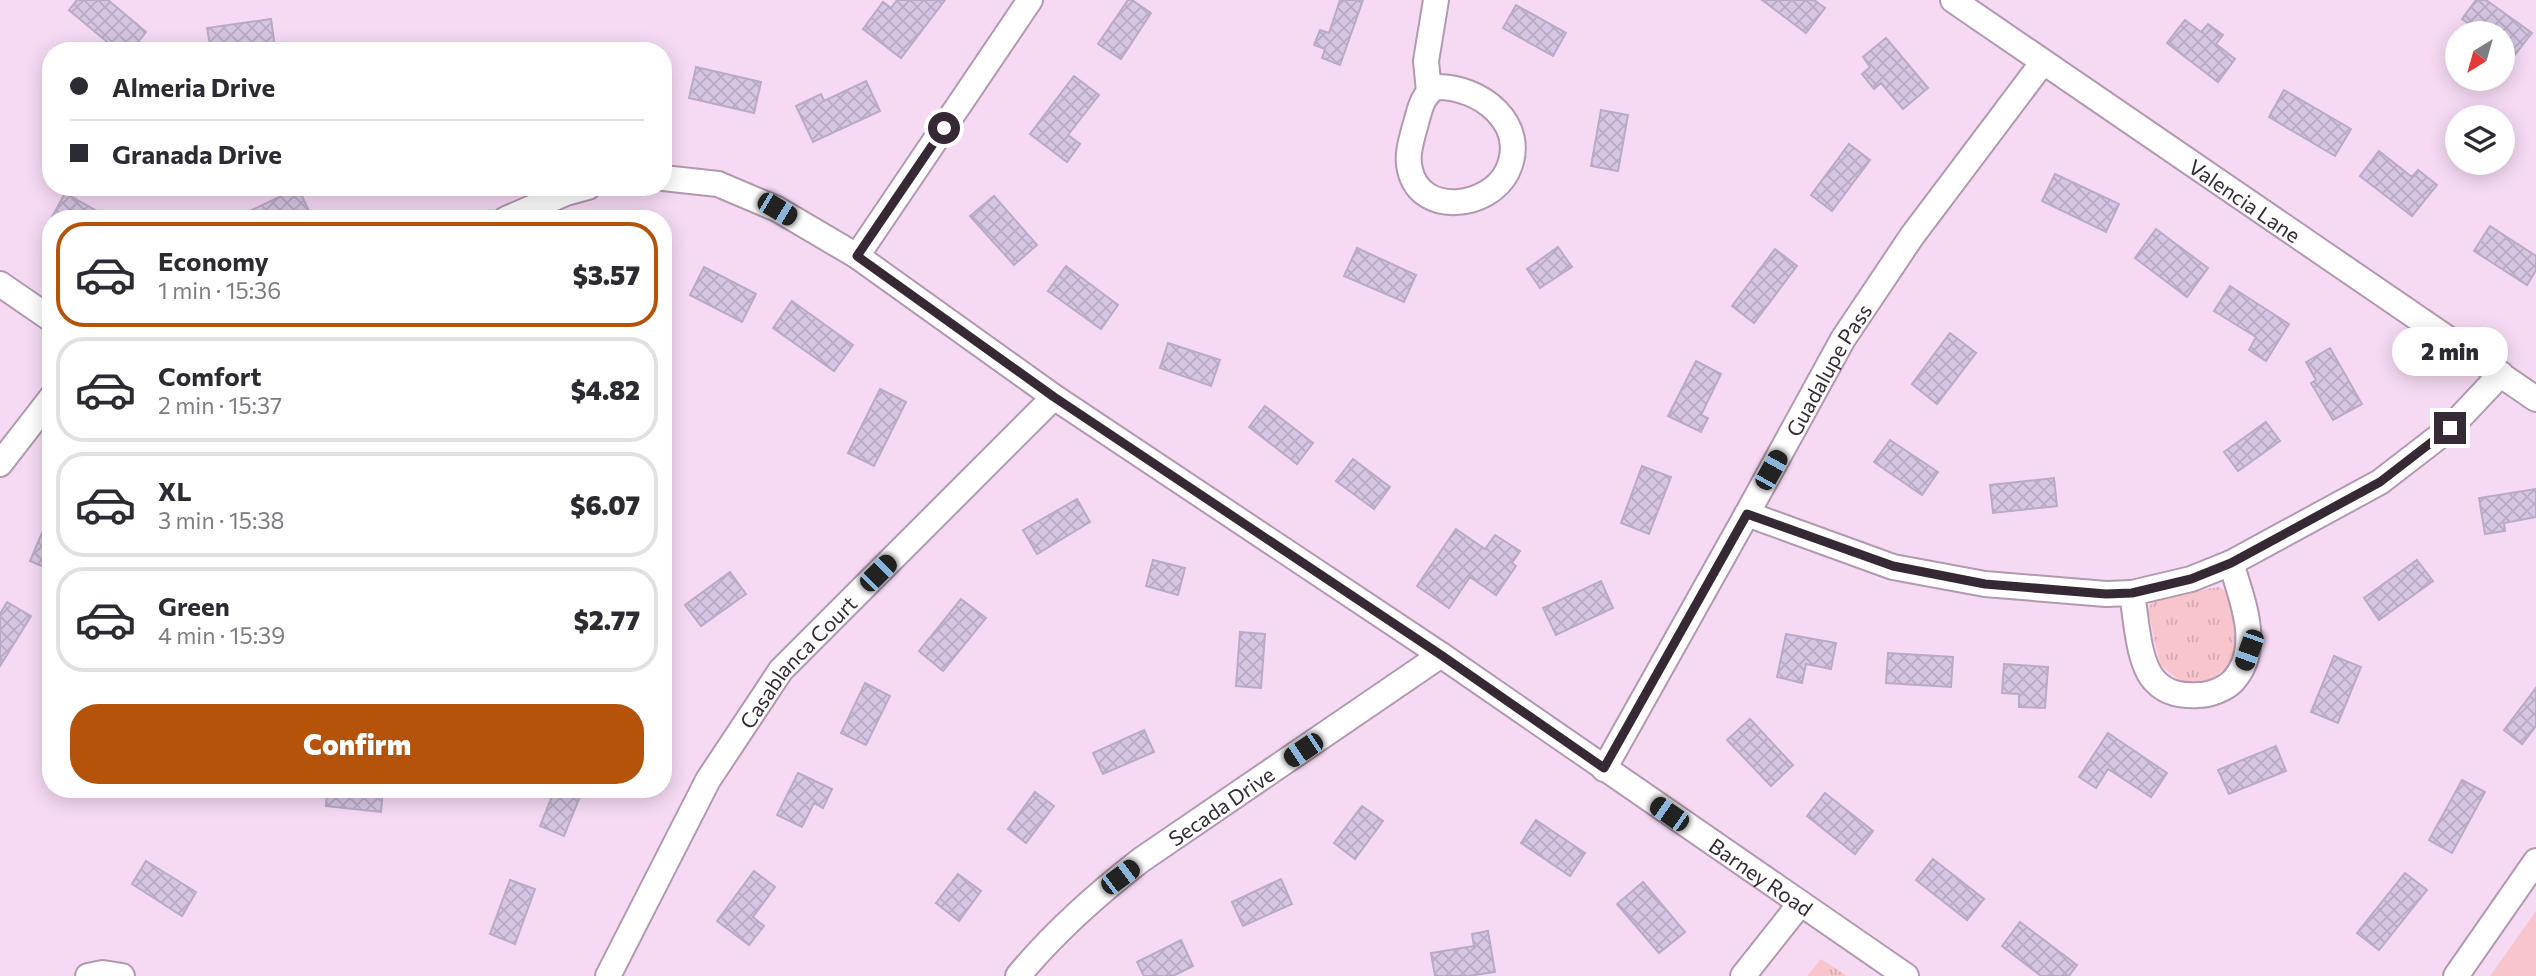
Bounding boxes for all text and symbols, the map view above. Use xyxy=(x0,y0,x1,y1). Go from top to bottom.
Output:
north arrow xyxy=(2445,21,2515,91)
map controls xyxy=(2445,21,2515,175)
text: Almeria Drive xyxy=(112,71,275,102)
button: layers xyxy=(2445,105,2515,175)
route start xyxy=(928,112,960,144)
text: Granada Drive xyxy=(112,138,282,169)
street label: Valencia Lane xyxy=(2185,153,2306,247)
car xyxy=(754,189,801,229)
icon: car xyxy=(74,243,137,306)
text: Economy xyxy=(158,245,269,276)
text: $3.57 xyxy=(573,259,640,290)
text: 1 min · 15:36 xyxy=(158,276,281,304)
street label: Guadalupe Pass xyxy=(1780,298,1876,440)
callout: 2 min xyxy=(2392,326,2508,376)
text: 2 min xyxy=(2421,337,2479,365)
icon: car xyxy=(74,358,137,421)
text: Comfort xyxy=(158,360,261,391)
text: $4.82 xyxy=(571,374,640,405)
text: 2 min · 15:37 xyxy=(158,391,282,419)
route end xyxy=(2434,412,2466,444)
car xyxy=(1752,447,1791,493)
icon: car xyxy=(74,473,137,536)
text: XL xyxy=(158,475,192,506)
text: $6.07 xyxy=(570,489,640,520)
text: 3 min · 15:38 xyxy=(158,506,284,534)
car xyxy=(856,551,901,595)
icon: car xyxy=(74,588,137,651)
text: Green xyxy=(158,590,230,621)
street label: Casablanca Court xyxy=(734,590,861,733)
text: $2.77 xyxy=(574,604,640,635)
text: 4 min · 15:39 xyxy=(158,621,285,649)
car xyxy=(2232,627,2267,673)
button: Confirm xyxy=(70,704,644,784)
car xyxy=(1280,730,1327,770)
street label: Secada Drive xyxy=(1163,761,1278,850)
car xyxy=(1646,793,1693,835)
street label: Barney Road xyxy=(1705,832,1818,921)
car xyxy=(1097,856,1144,898)

